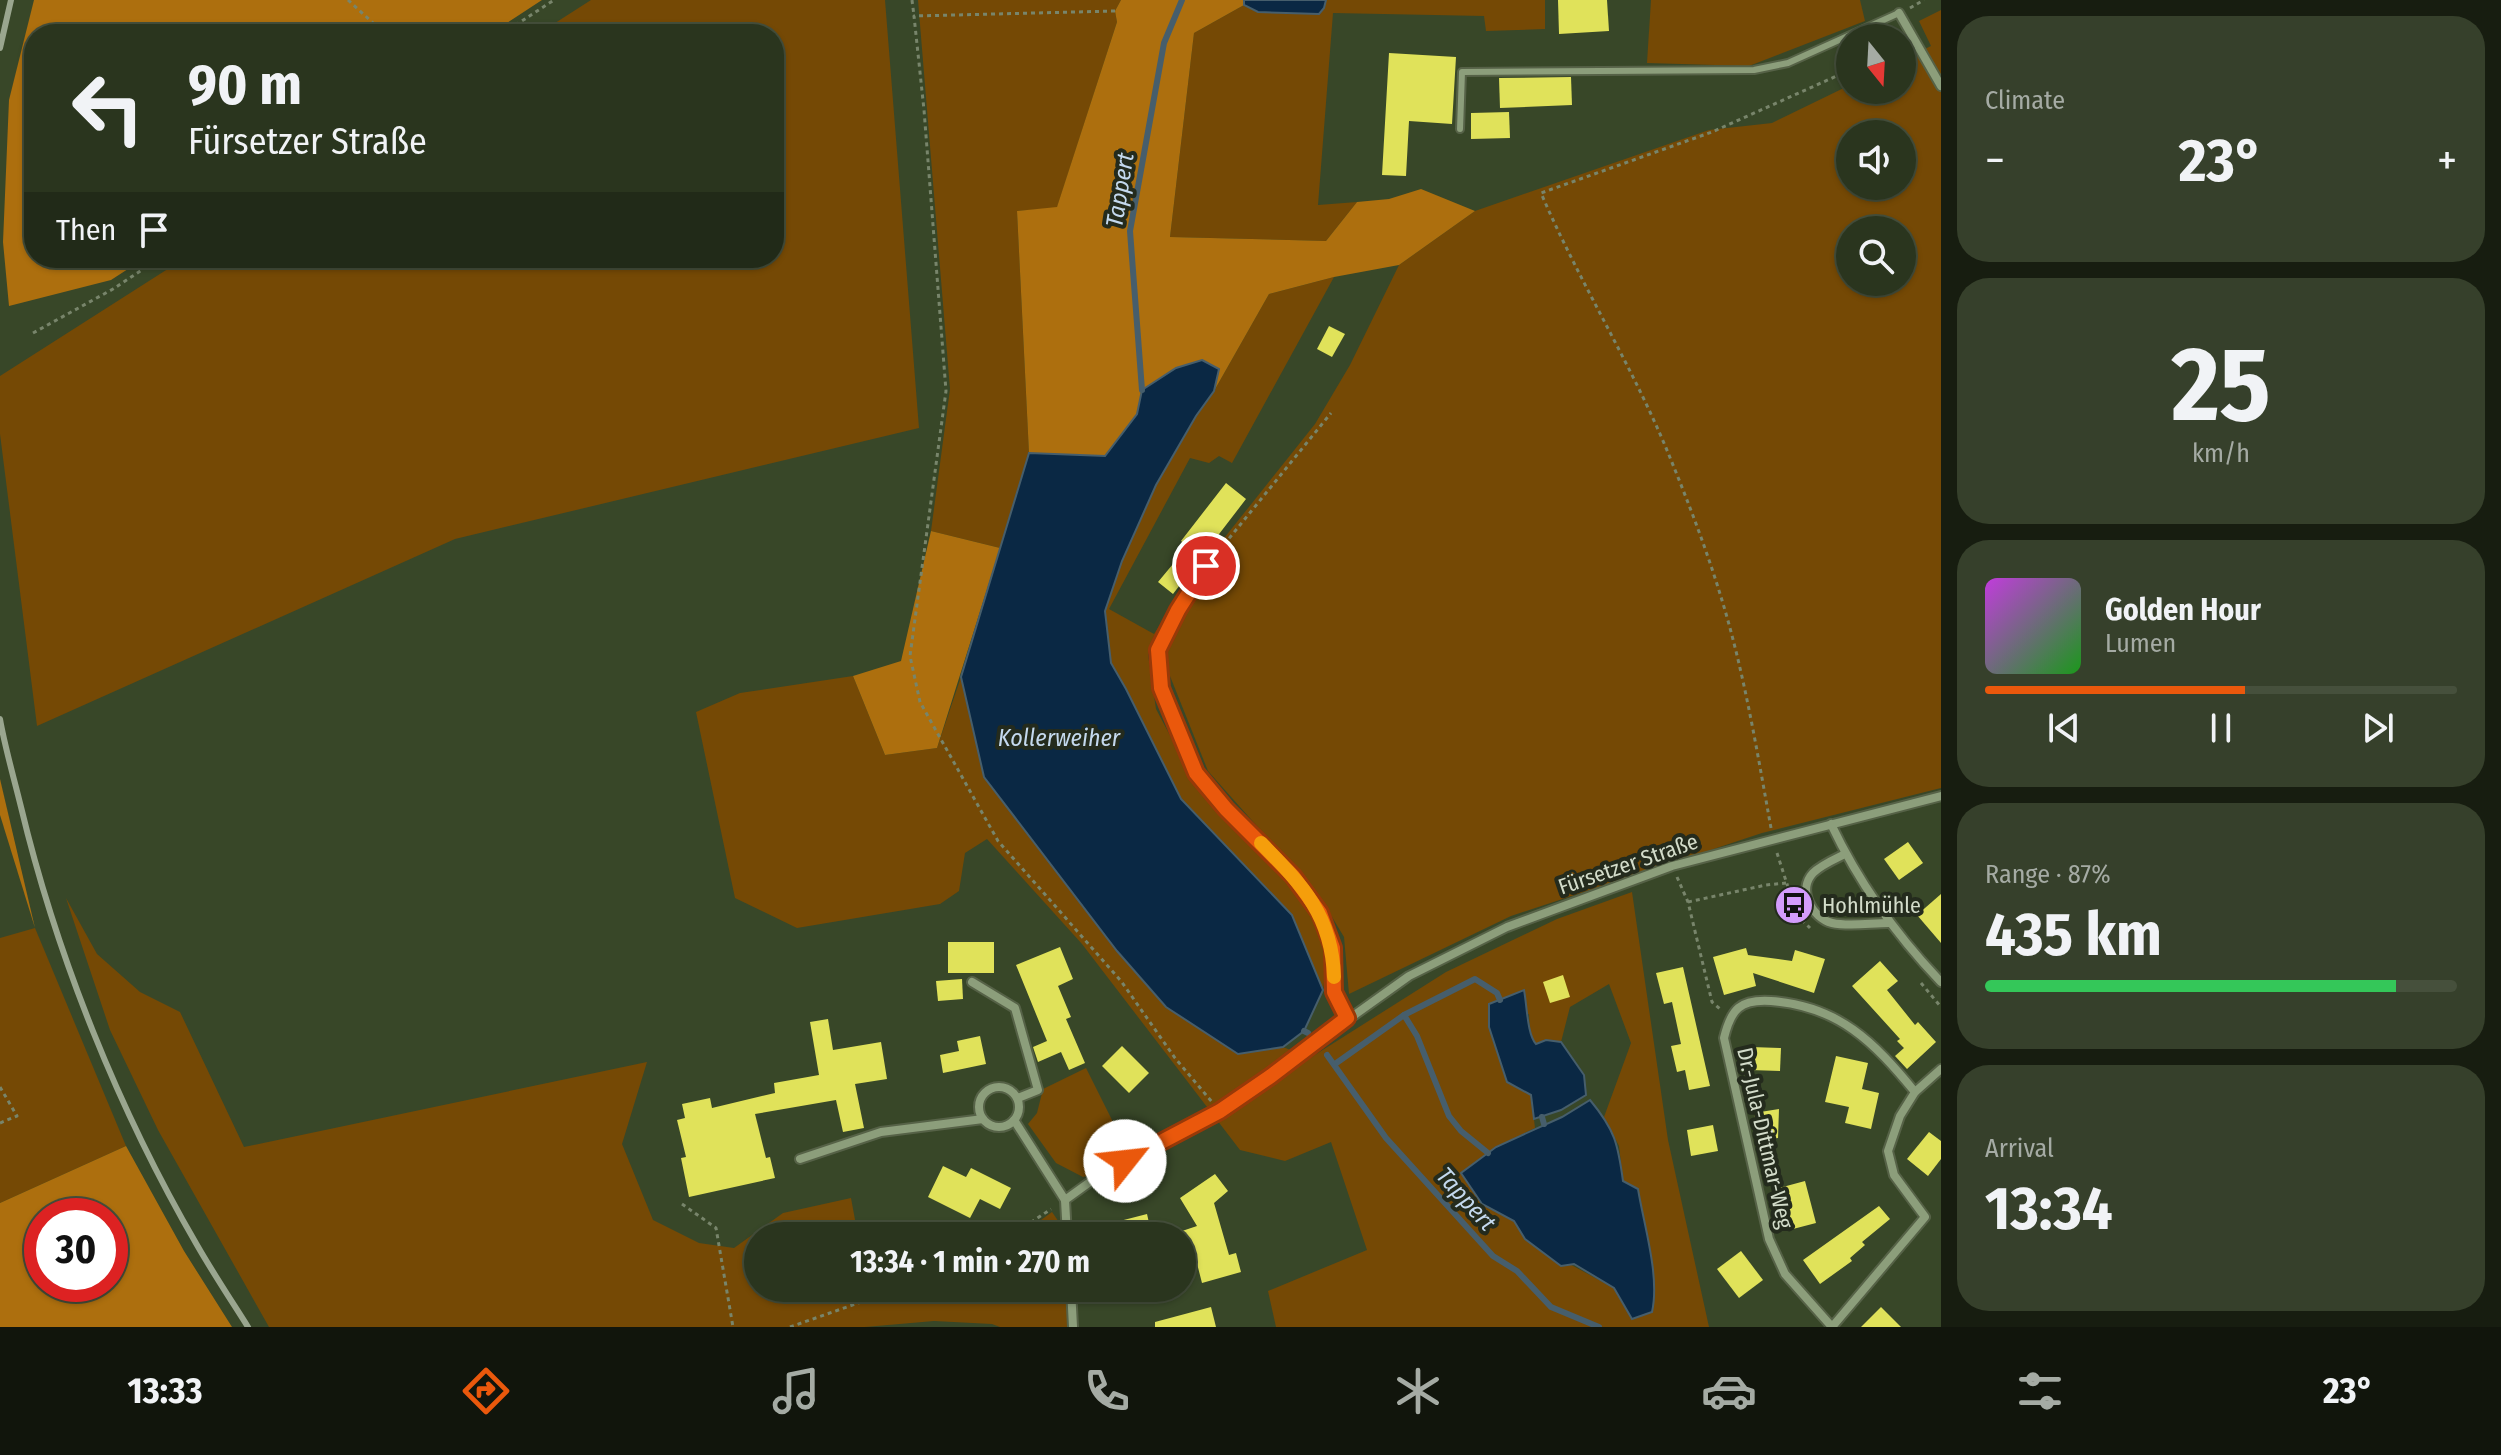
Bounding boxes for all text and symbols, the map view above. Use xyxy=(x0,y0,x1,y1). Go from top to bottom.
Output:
north arrow xyxy=(1836,24,1916,104)
map controls xyxy=(1836,24,1916,296)
text: 90 m xyxy=(188,52,302,119)
icon: left xyxy=(56,56,160,160)
text: Climate xyxy=(1985,85,2065,116)
text: Fürsetzer Straße xyxy=(188,120,427,164)
button: sound xyxy=(1836,120,1916,200)
text: 23° xyxy=(2179,125,2263,197)
text: − xyxy=(1985,134,2005,187)
text: + xyxy=(2437,134,2457,187)
water label: Tappert xyxy=(1100,151,1140,229)
icon: arrive xyxy=(132,208,176,252)
text: Then xyxy=(56,212,116,248)
button: search xyxy=(1836,216,1916,296)
text: 25 xyxy=(2171,323,2271,448)
text: km/h xyxy=(2192,438,2250,469)
pin xyxy=(1172,532,1240,600)
icon: arrive xyxy=(1184,544,1228,588)
text: Golden Hour xyxy=(2105,592,2261,628)
text: Lumen xyxy=(2105,628,2176,659)
icon: previous xyxy=(2042,706,2086,750)
icon: pause xyxy=(2199,706,2243,750)
icon: next xyxy=(2356,706,2400,750)
water label: Kollerweiher xyxy=(998,724,1121,752)
street label: Fürsetzer Straße xyxy=(1555,827,1701,901)
text: Range · 87% xyxy=(1985,859,2111,890)
bus stop icon: Hohlmühle xyxy=(1773,884,1815,926)
place label: Hohlmühle xyxy=(1822,892,1921,919)
text: 435 km xyxy=(1985,899,2162,971)
street label: Dr.-Jula-Dittmar-Weg xyxy=(1731,1045,1799,1232)
position arrow xyxy=(1083,1119,1167,1203)
text: Arrival xyxy=(1985,1133,2054,1164)
water label: Tappert xyxy=(1430,1162,1502,1236)
text: 13:34 xyxy=(1985,1173,2113,1245)
speed limit sign: 30 xyxy=(24,1198,128,1302)
text: 13:34 · 1 min · 270 m xyxy=(850,1244,1090,1280)
icon: directions xyxy=(458,1363,514,1419)
icon: music xyxy=(768,1363,824,1419)
icon: phone xyxy=(1079,1363,1135,1419)
icon: climate xyxy=(1390,1363,1446,1419)
icon: car xyxy=(1701,1363,1757,1419)
icon: filters xyxy=(2012,1363,2068,1419)
text: 13:33 xyxy=(127,1369,203,1413)
text: 23° xyxy=(2323,1369,2373,1413)

